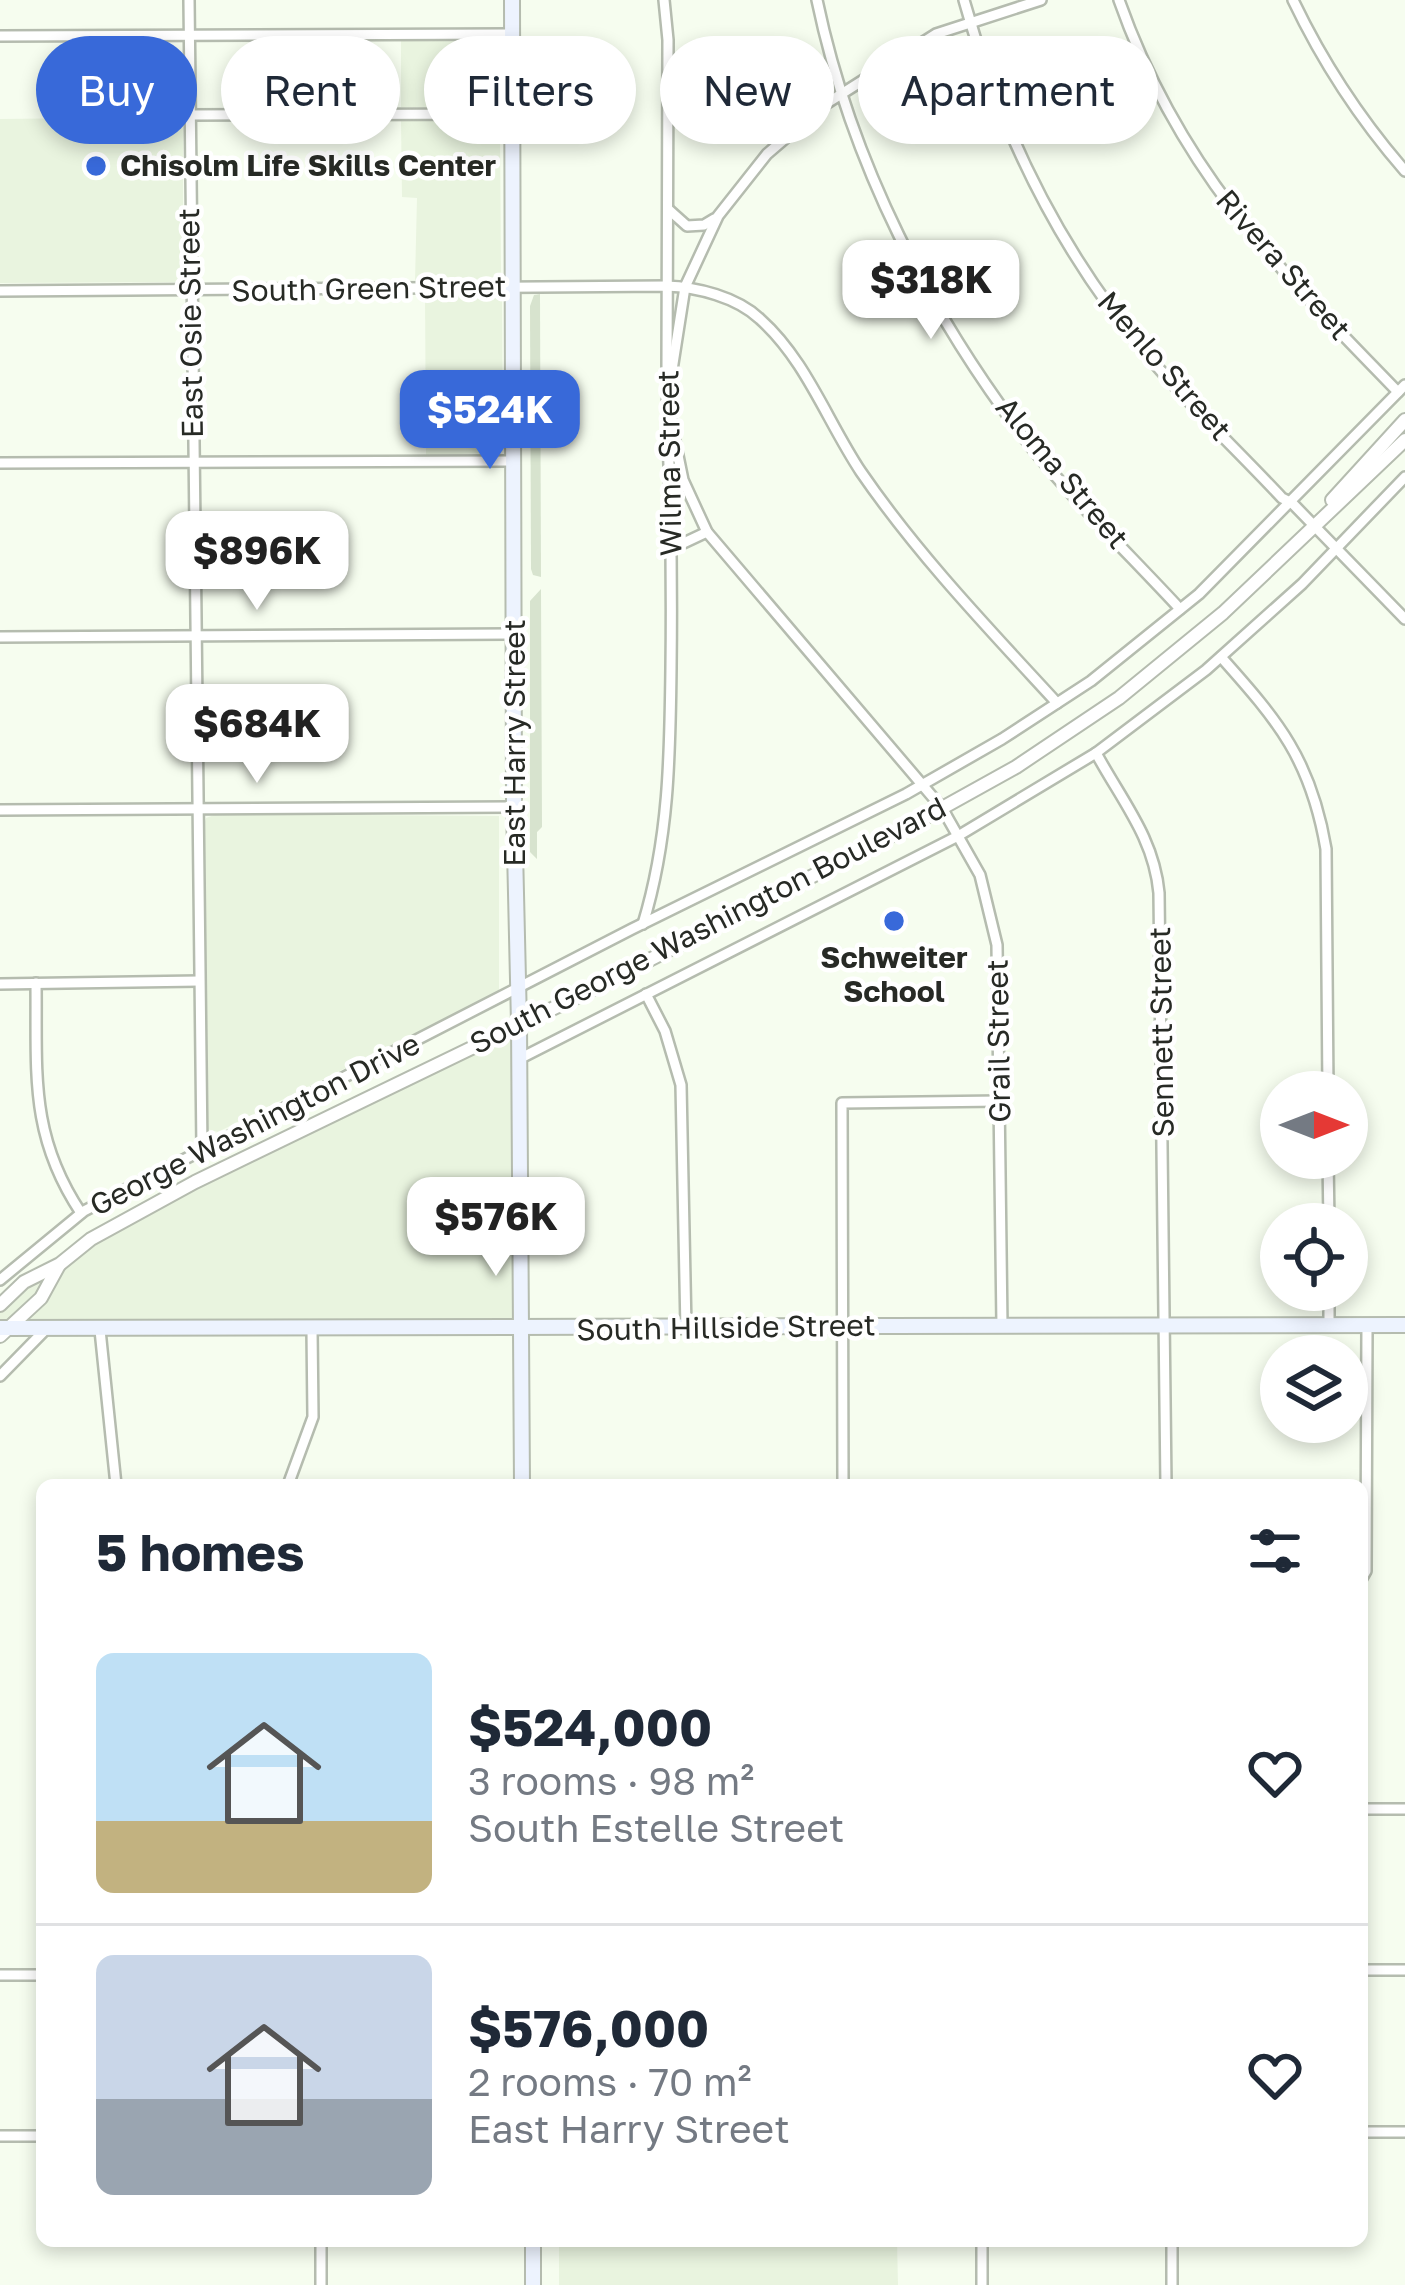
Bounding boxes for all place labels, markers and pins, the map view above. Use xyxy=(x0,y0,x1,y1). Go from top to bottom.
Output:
place label: Chisolm Life Skills Center xyxy=(120,147,497,183)
marker: Chisolm Life Skills Center xyxy=(83,153,109,179)
pin: $318K xyxy=(847,240,1015,342)
pin: $524K xyxy=(406,370,574,472)
pin: $896K xyxy=(173,511,341,613)
pin: $684K xyxy=(173,684,341,786)
marker: Schweiter School xyxy=(881,908,907,934)
place label: Schweiter School xyxy=(820,939,968,1009)
pin: $576K xyxy=(412,1177,580,1279)

